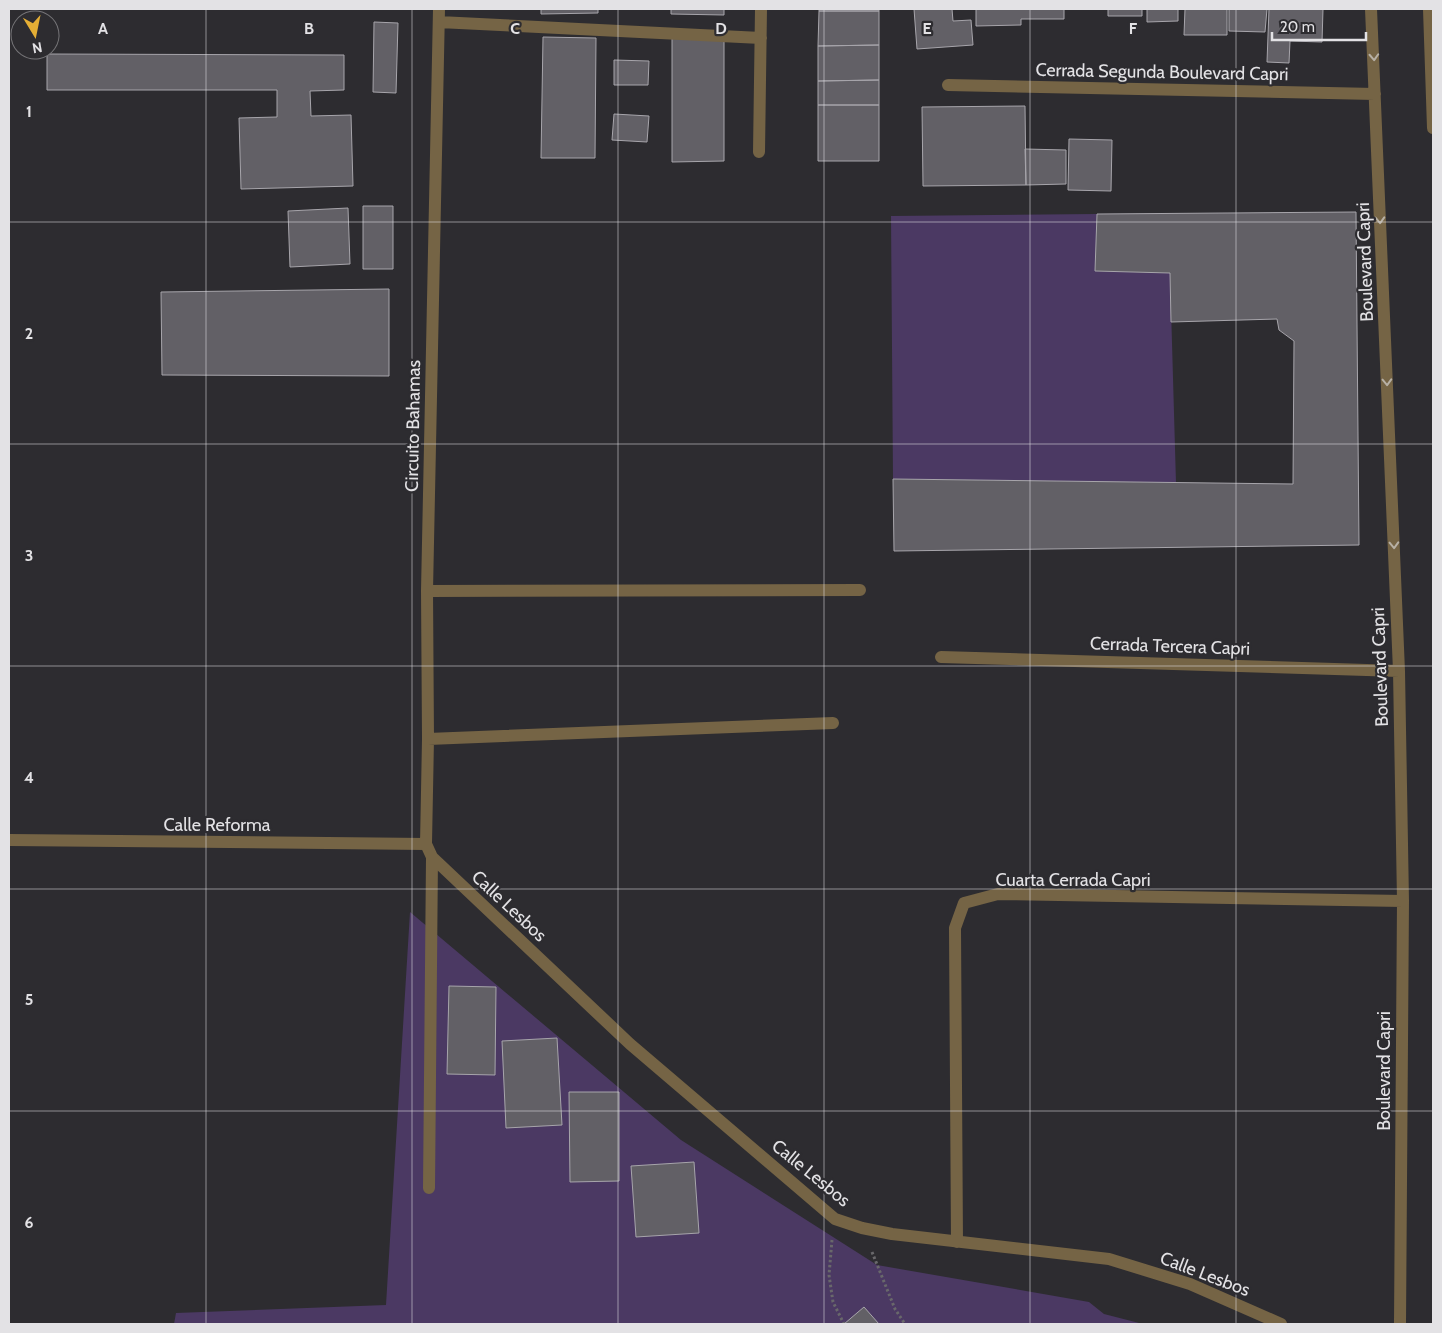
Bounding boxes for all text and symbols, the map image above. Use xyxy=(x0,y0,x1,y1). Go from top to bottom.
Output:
north arrow xyxy=(10,10,60,60)
scale bar xyxy=(1272,10,1366,42)
text: 20 m xyxy=(1280,18,1315,36)
text: A xyxy=(98,19,108,38)
text: B xyxy=(304,19,314,38)
text: C xyxy=(510,19,520,38)
text: D xyxy=(715,19,727,38)
text: E xyxy=(922,19,932,38)
text: F xyxy=(1129,19,1138,38)
text: N xyxy=(31,38,44,58)
one-way arrow xyxy=(1368,54,1379,62)
street label: Cerrada Segunda Boulevard Capri xyxy=(1035,59,1289,85)
text: 1 xyxy=(26,102,32,121)
street label: Boulevard Capri xyxy=(1352,202,1378,322)
one-way arrow xyxy=(1375,216,1386,224)
text: 2 xyxy=(25,324,33,343)
street label: Circuito Bahamas xyxy=(401,360,425,492)
one-way arrow xyxy=(1382,378,1392,386)
one-way arrow xyxy=(1388,541,1399,549)
text: 3 xyxy=(25,546,33,565)
street label: Boulevard Capri xyxy=(1367,607,1393,727)
street label: Cerrada Tercera Capri xyxy=(1090,632,1250,660)
text: 4 xyxy=(24,768,34,787)
street label: Calle Reforma xyxy=(164,814,271,836)
street label: Calle Lesbos xyxy=(467,866,551,946)
street label: Cuarta Cerrada Capri xyxy=(995,869,1151,891)
text: 5 xyxy=(25,990,33,1009)
street label: Boulevard Capri xyxy=(1373,1011,1395,1131)
street label: Calle Lesbos xyxy=(767,1135,855,1211)
text: 6 xyxy=(25,1213,34,1232)
street label: Calle Lesbos xyxy=(1157,1247,1253,1301)

